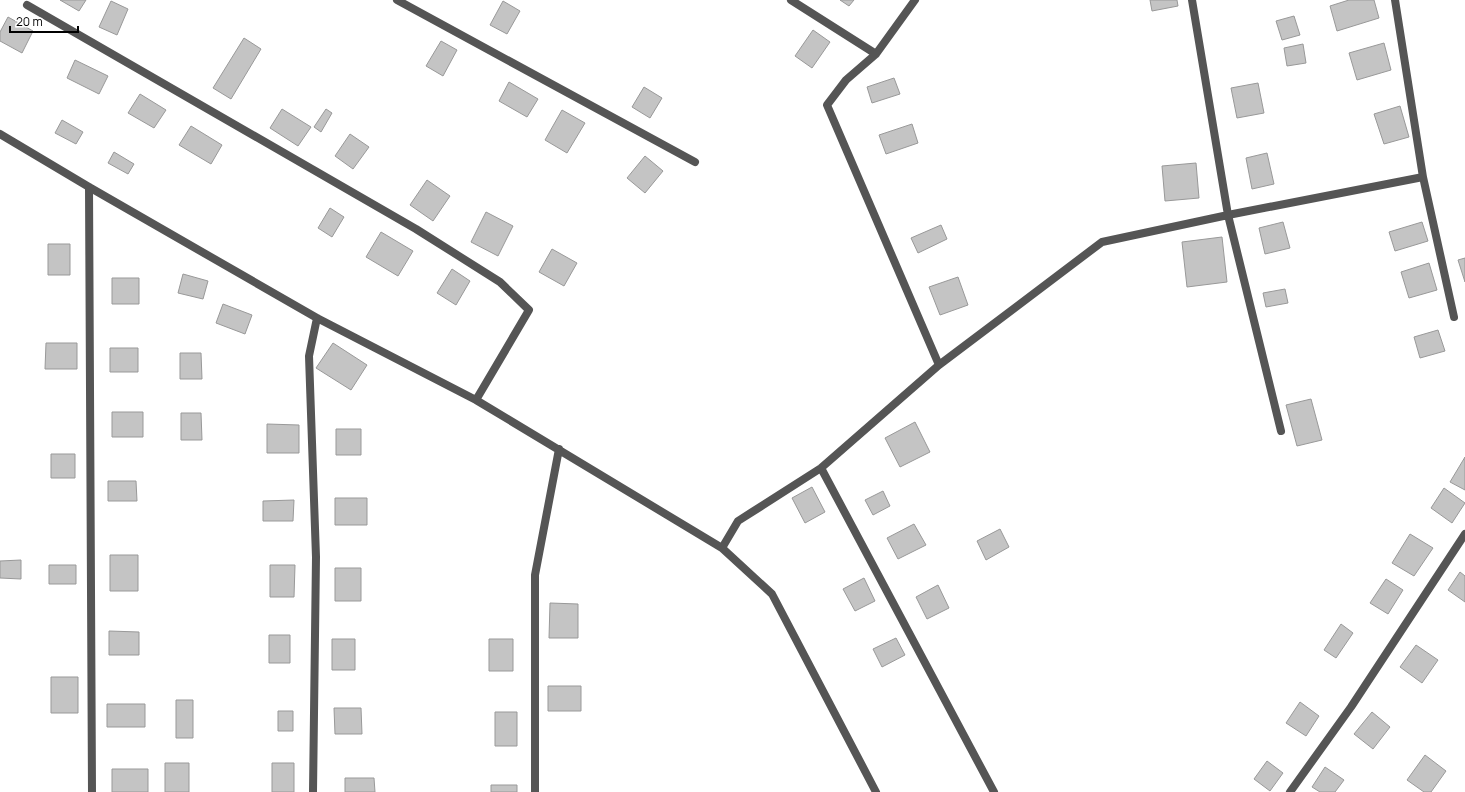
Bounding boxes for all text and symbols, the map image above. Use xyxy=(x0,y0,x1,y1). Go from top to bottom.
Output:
scale bar xyxy=(10,8,78,34)
text: 20 m xyxy=(16,13,43,30)

